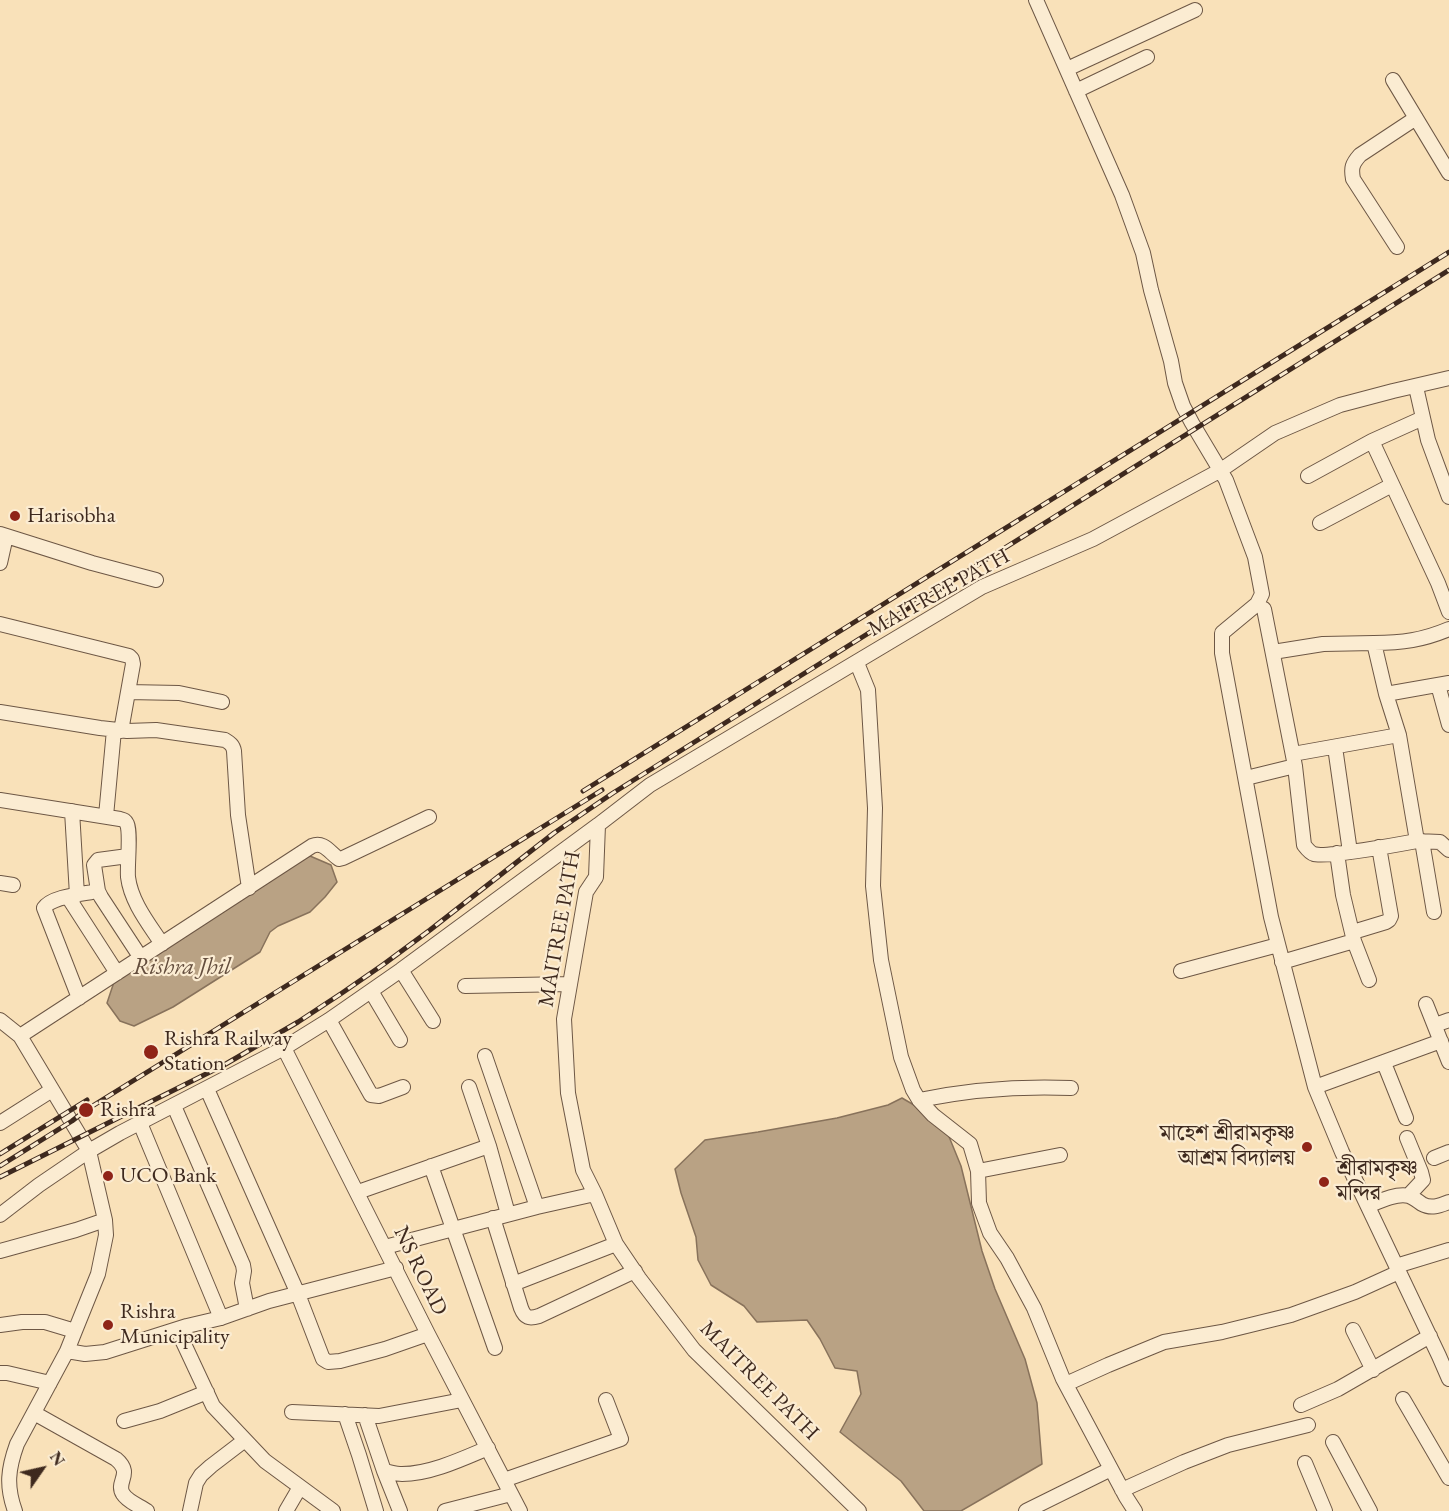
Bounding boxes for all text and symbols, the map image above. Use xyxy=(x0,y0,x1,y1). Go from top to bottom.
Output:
place label: Harisobha xyxy=(27,503,115,529)
marker: Harisobha xyxy=(8,509,22,523)
street label: MAITREE PATH xyxy=(863,543,1015,643)
street label: MAITREE PATH xyxy=(533,849,587,1009)
water label: Rishra Jhil xyxy=(133,953,231,981)
place label: Rishra Railway Station xyxy=(164,1026,292,1078)
marker: Rishra Railway Station xyxy=(142,1043,160,1061)
place label: Rishra xyxy=(100,1097,156,1123)
marker: Rishra xyxy=(77,1101,95,1119)
place label: মাহেশ শ্রীরামকৃষ্ণ আশ্রম বিদ্যালয় xyxy=(1160,1121,1295,1172)
marker: মাহেশ শ্রীরামকৃষ্ণ আশ্রম বিদ্যালয় xyxy=(1300,1140,1314,1154)
place label: শ্রীরামকৃষ্ণ মন্দির xyxy=(1336,1156,1418,1208)
place label: UCO Bank xyxy=(120,1163,217,1189)
marker: UCO Bank xyxy=(101,1169,115,1183)
marker: শ্রীরামকৃষ্ণ মন্দির xyxy=(1317,1175,1331,1189)
street label: NS ROAD xyxy=(387,1222,453,1320)
place label: Rishra Municipality xyxy=(120,1299,230,1350)
street label: MAITREE PATH xyxy=(694,1316,824,1446)
marker: Rishra Municipality xyxy=(101,1318,115,1332)
north arrow xyxy=(12,1439,72,1499)
text: N xyxy=(45,1447,70,1470)

